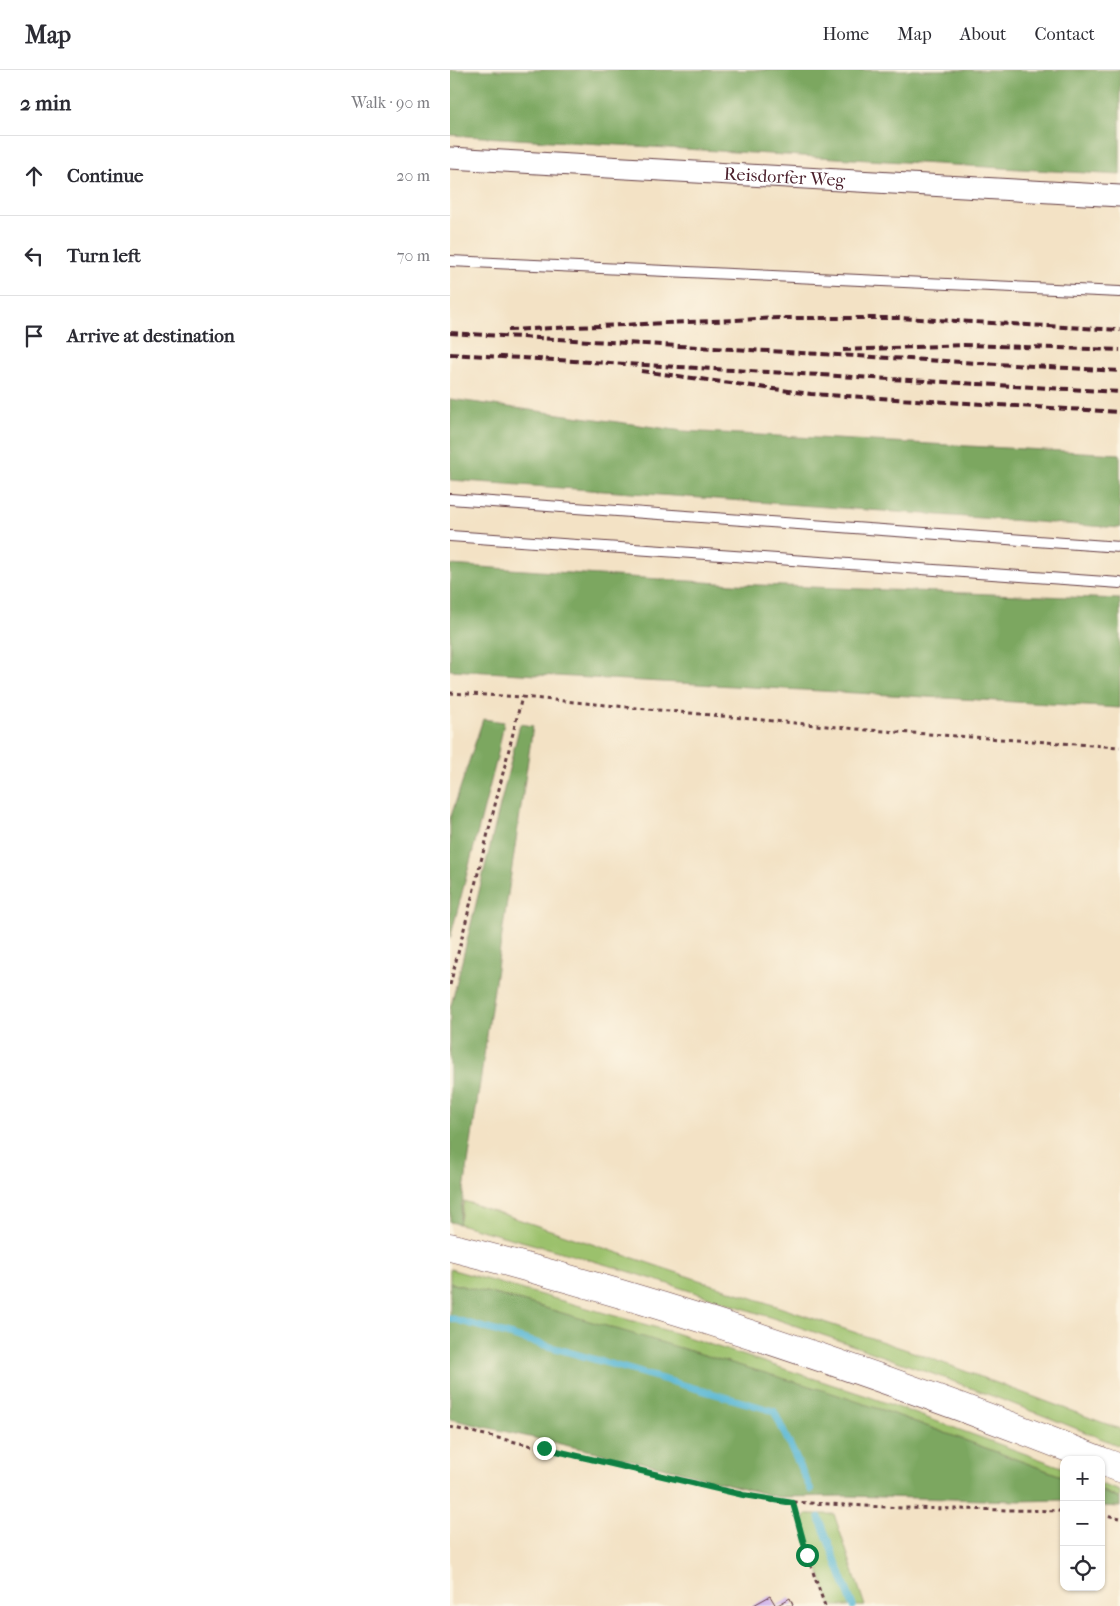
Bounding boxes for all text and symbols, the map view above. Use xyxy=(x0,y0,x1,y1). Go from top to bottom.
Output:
text: Map xyxy=(25,21,71,49)
text: Home xyxy=(822,24,869,45)
text: Map xyxy=(897,24,932,45)
text: About xyxy=(960,24,1006,45)
text: Contact xyxy=(1034,24,1095,45)
text: 2 min xyxy=(20,91,71,115)
text: Walk · 90 m xyxy=(351,93,430,112)
icon: ahead xyxy=(20,162,48,190)
street label: Reisdorfer Weg xyxy=(723,164,846,191)
text: Continue xyxy=(67,165,143,187)
text: 20 m xyxy=(396,166,430,185)
icon: left xyxy=(20,242,48,270)
text: Turn left xyxy=(67,245,141,267)
text: 70 m xyxy=(397,246,430,265)
icon: arrive xyxy=(20,322,48,350)
text: Arrive at destination xyxy=(67,325,235,347)
route end xyxy=(533,1437,556,1460)
map controls xyxy=(1060,1456,1105,1591)
button: + xyxy=(1060,1456,1105,1501)
button: − xyxy=(1060,1501,1105,1546)
route start xyxy=(796,1544,819,1567)
button: locate xyxy=(1060,1546,1105,1591)

